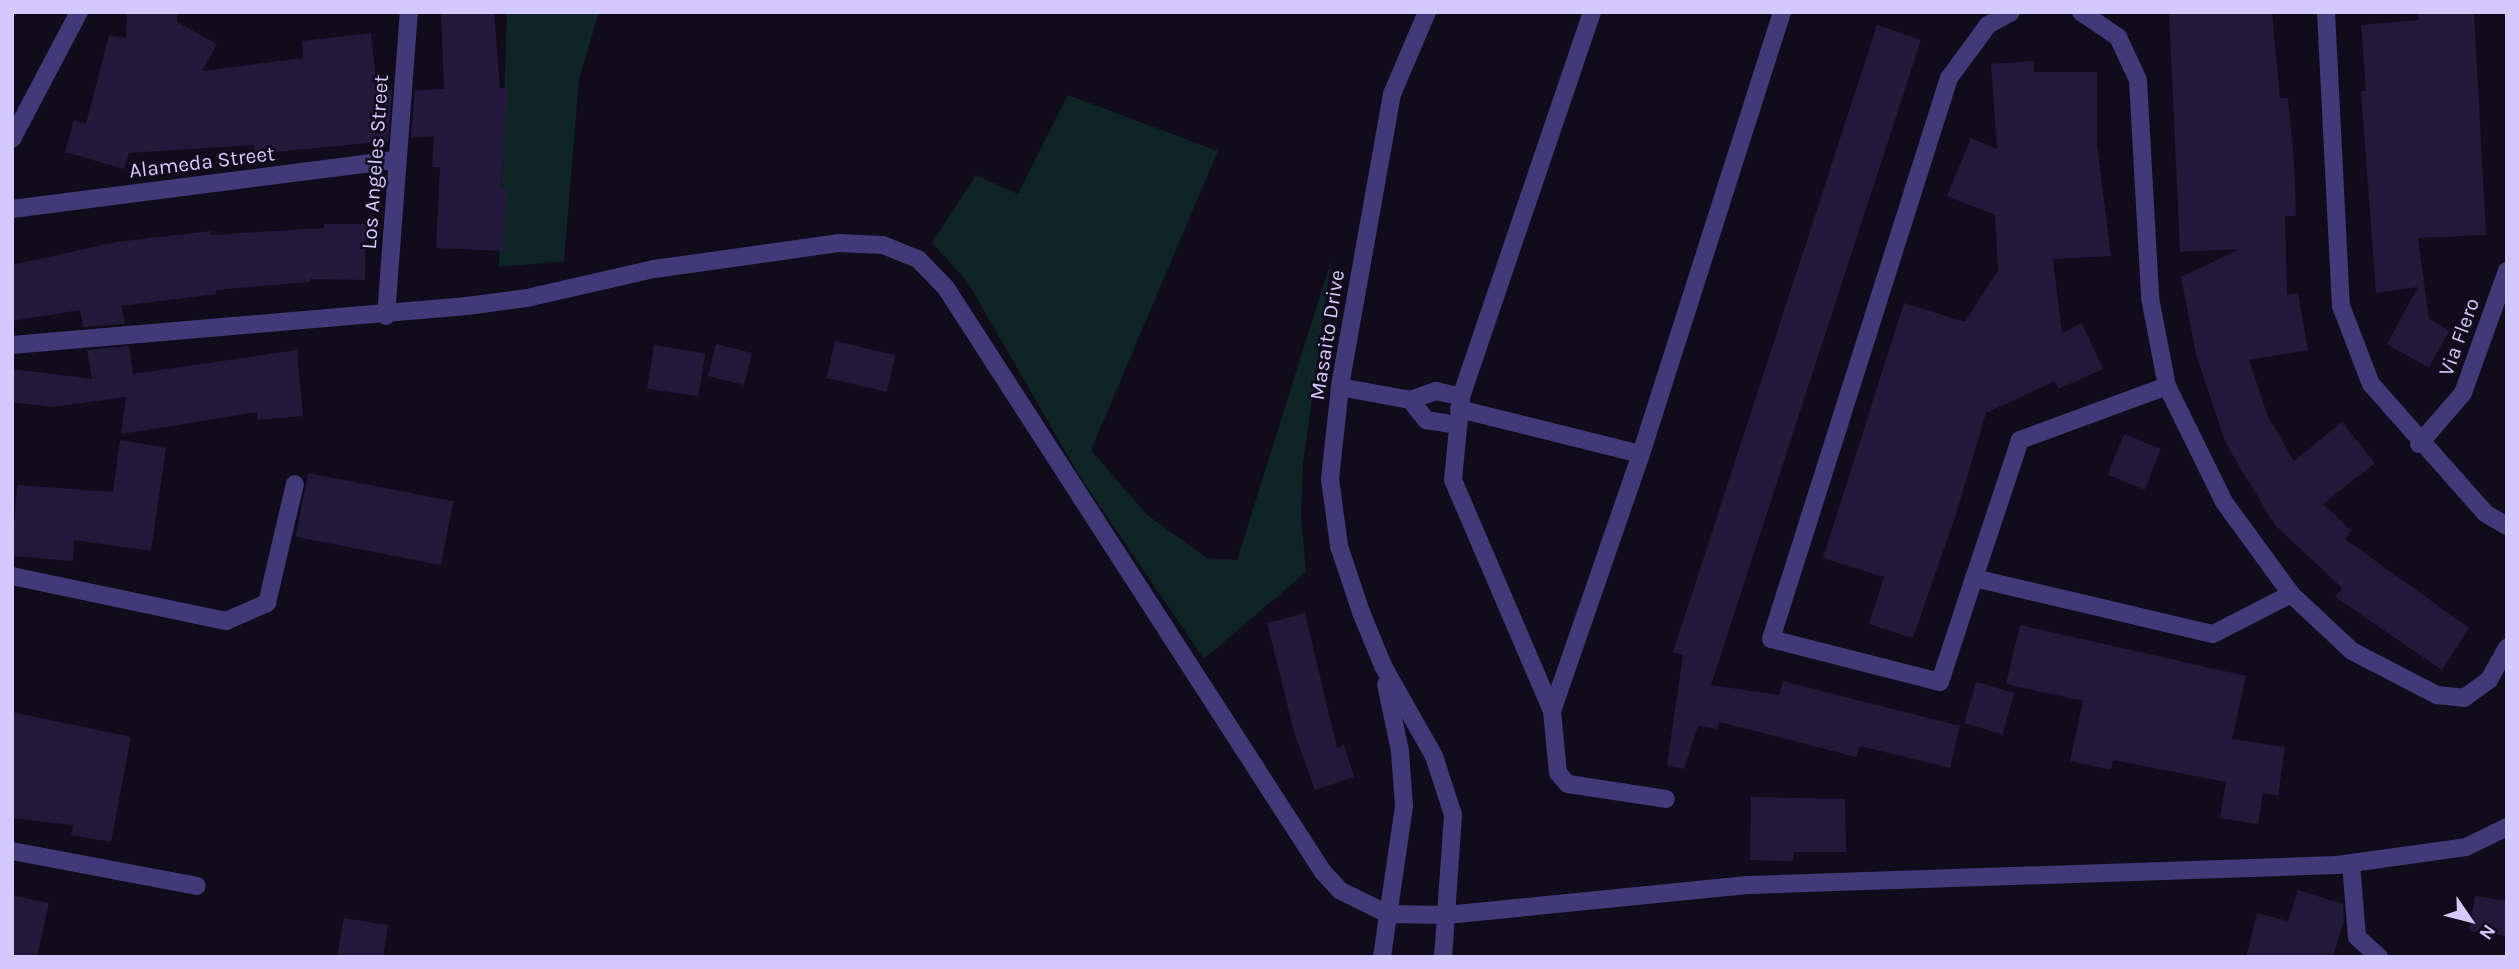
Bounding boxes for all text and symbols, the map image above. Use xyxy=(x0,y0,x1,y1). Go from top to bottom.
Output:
street label: Los Angeles Street xyxy=(356,74,394,250)
street label: Alameda Street xyxy=(128,141,276,183)
street label: Masaito Drive xyxy=(1304,268,1350,402)
street label: Via Flero xyxy=(2433,294,2485,380)
north arrow xyxy=(2435,885,2505,955)
text: N xyxy=(2474,920,2500,944)

